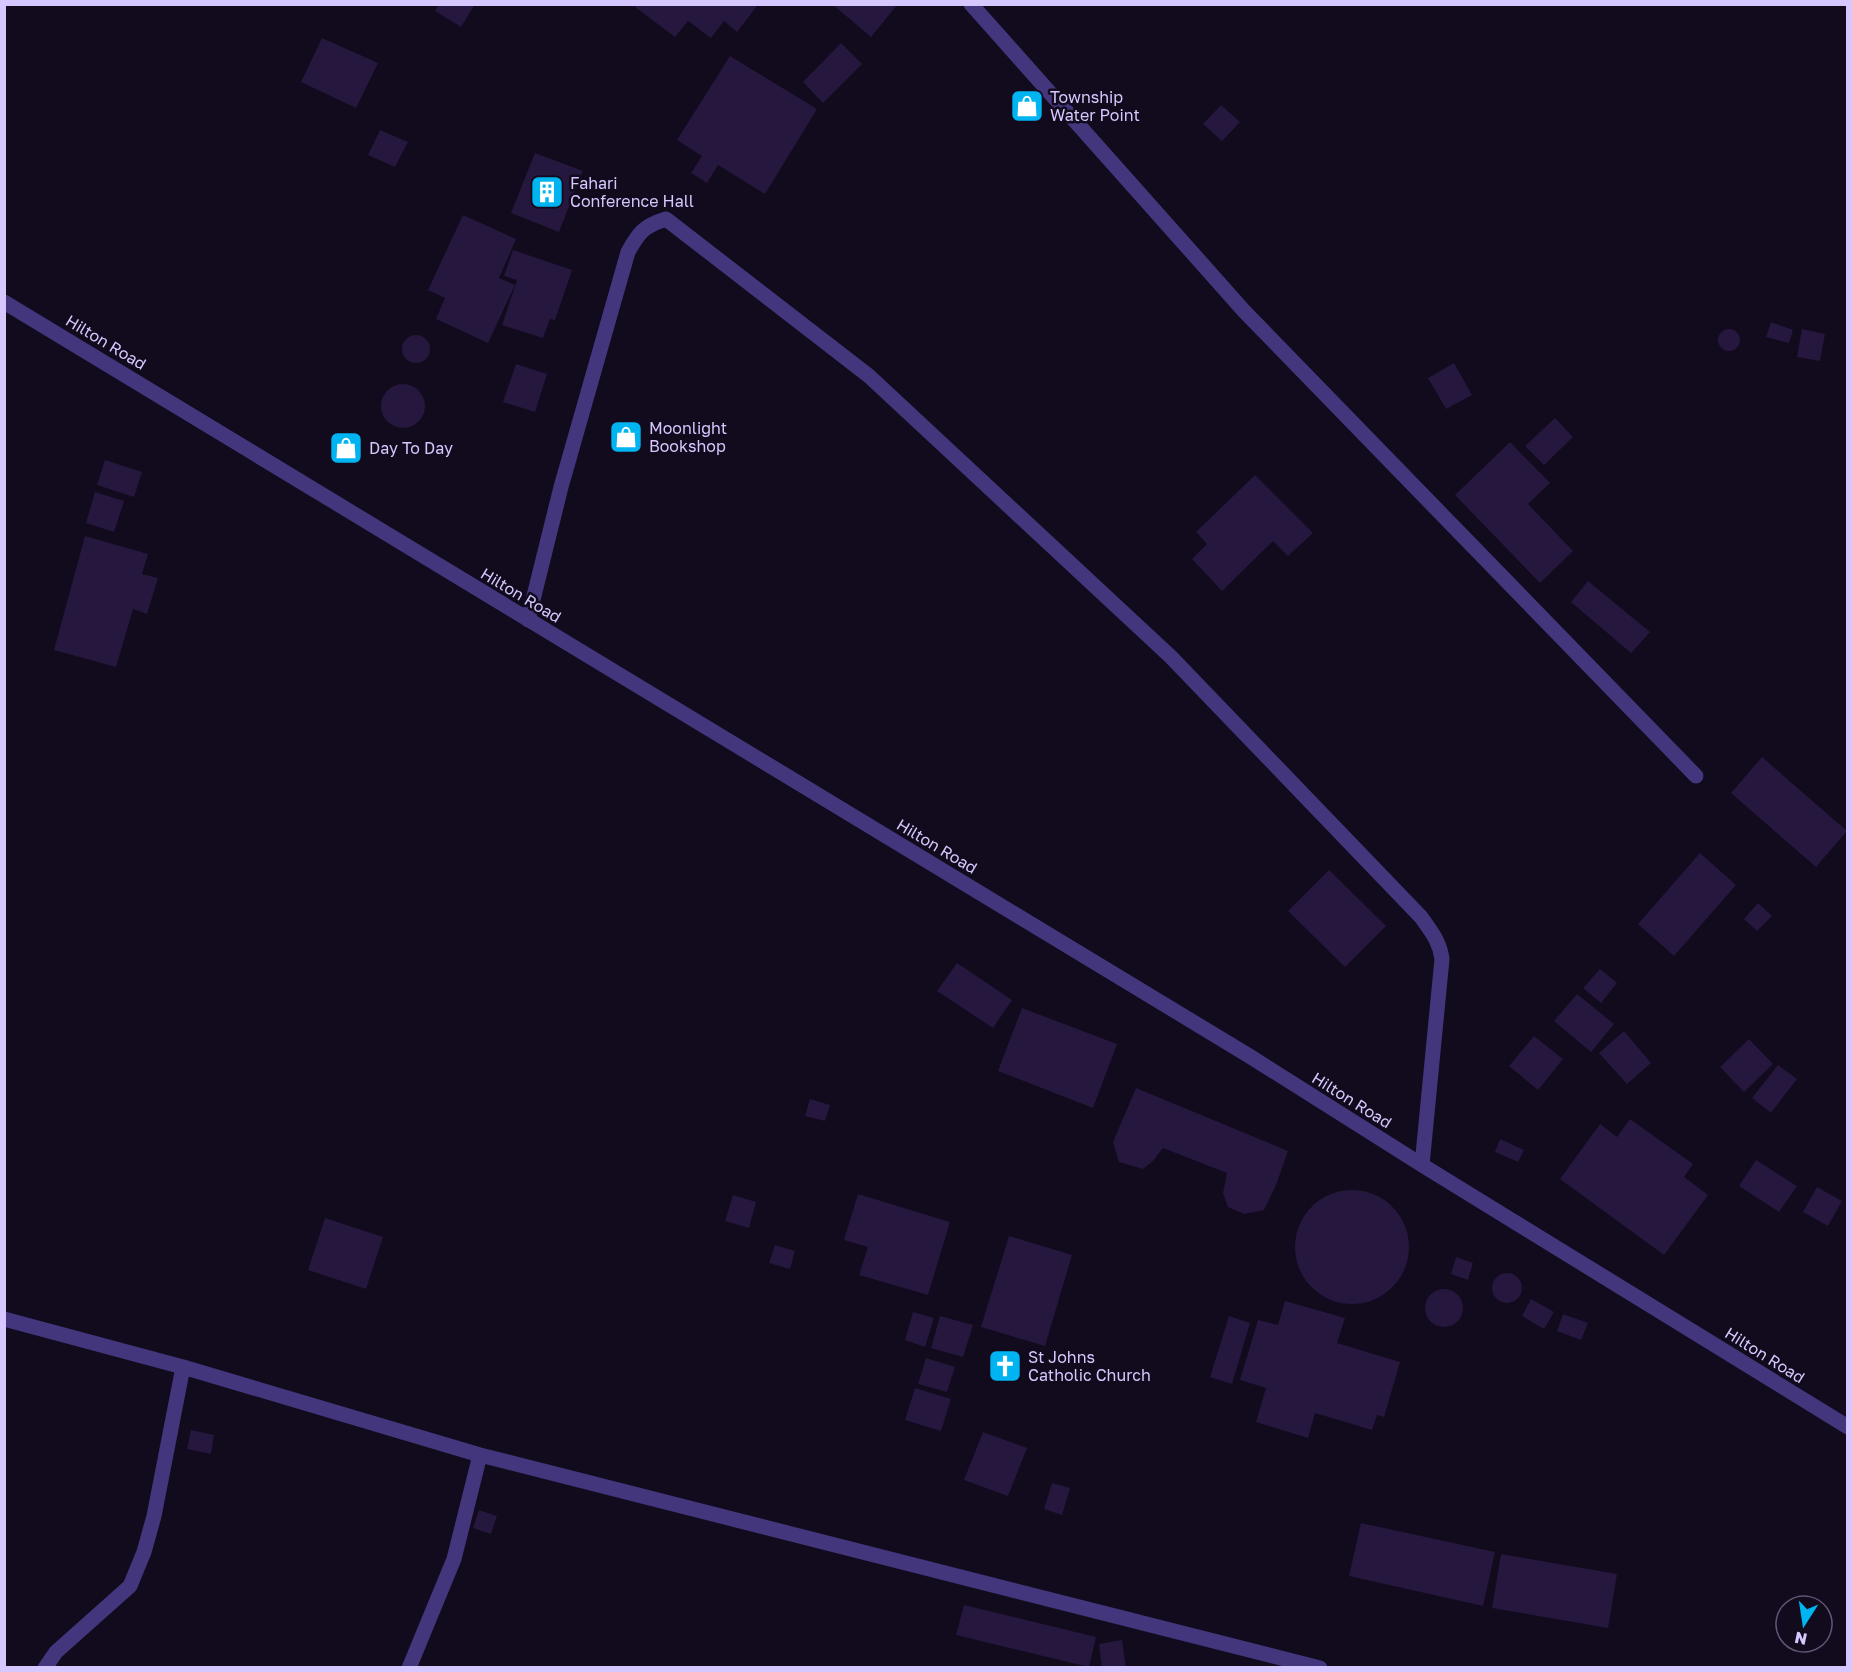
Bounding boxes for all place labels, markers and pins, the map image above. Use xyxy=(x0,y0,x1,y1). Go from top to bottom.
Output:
place label: Township Water Point xyxy=(1050,87,1140,125)
shop icon: Township Water Point xyxy=(1009,88,1045,124)
place label: Fahari Conference Hall xyxy=(570,173,694,211)
building icon: Fahari Conference Hall xyxy=(529,174,565,210)
place label: Moonlight Bookshop xyxy=(649,418,727,456)
shop icon: Moonlight Bookshop xyxy=(608,419,644,455)
shop icon: Day To Day xyxy=(328,430,364,466)
place label: Day To Day xyxy=(369,438,453,458)
place label: St Johns Catholic Church xyxy=(1028,1347,1151,1385)
church icon: St Johns Catholic Church xyxy=(987,1348,1023,1384)

